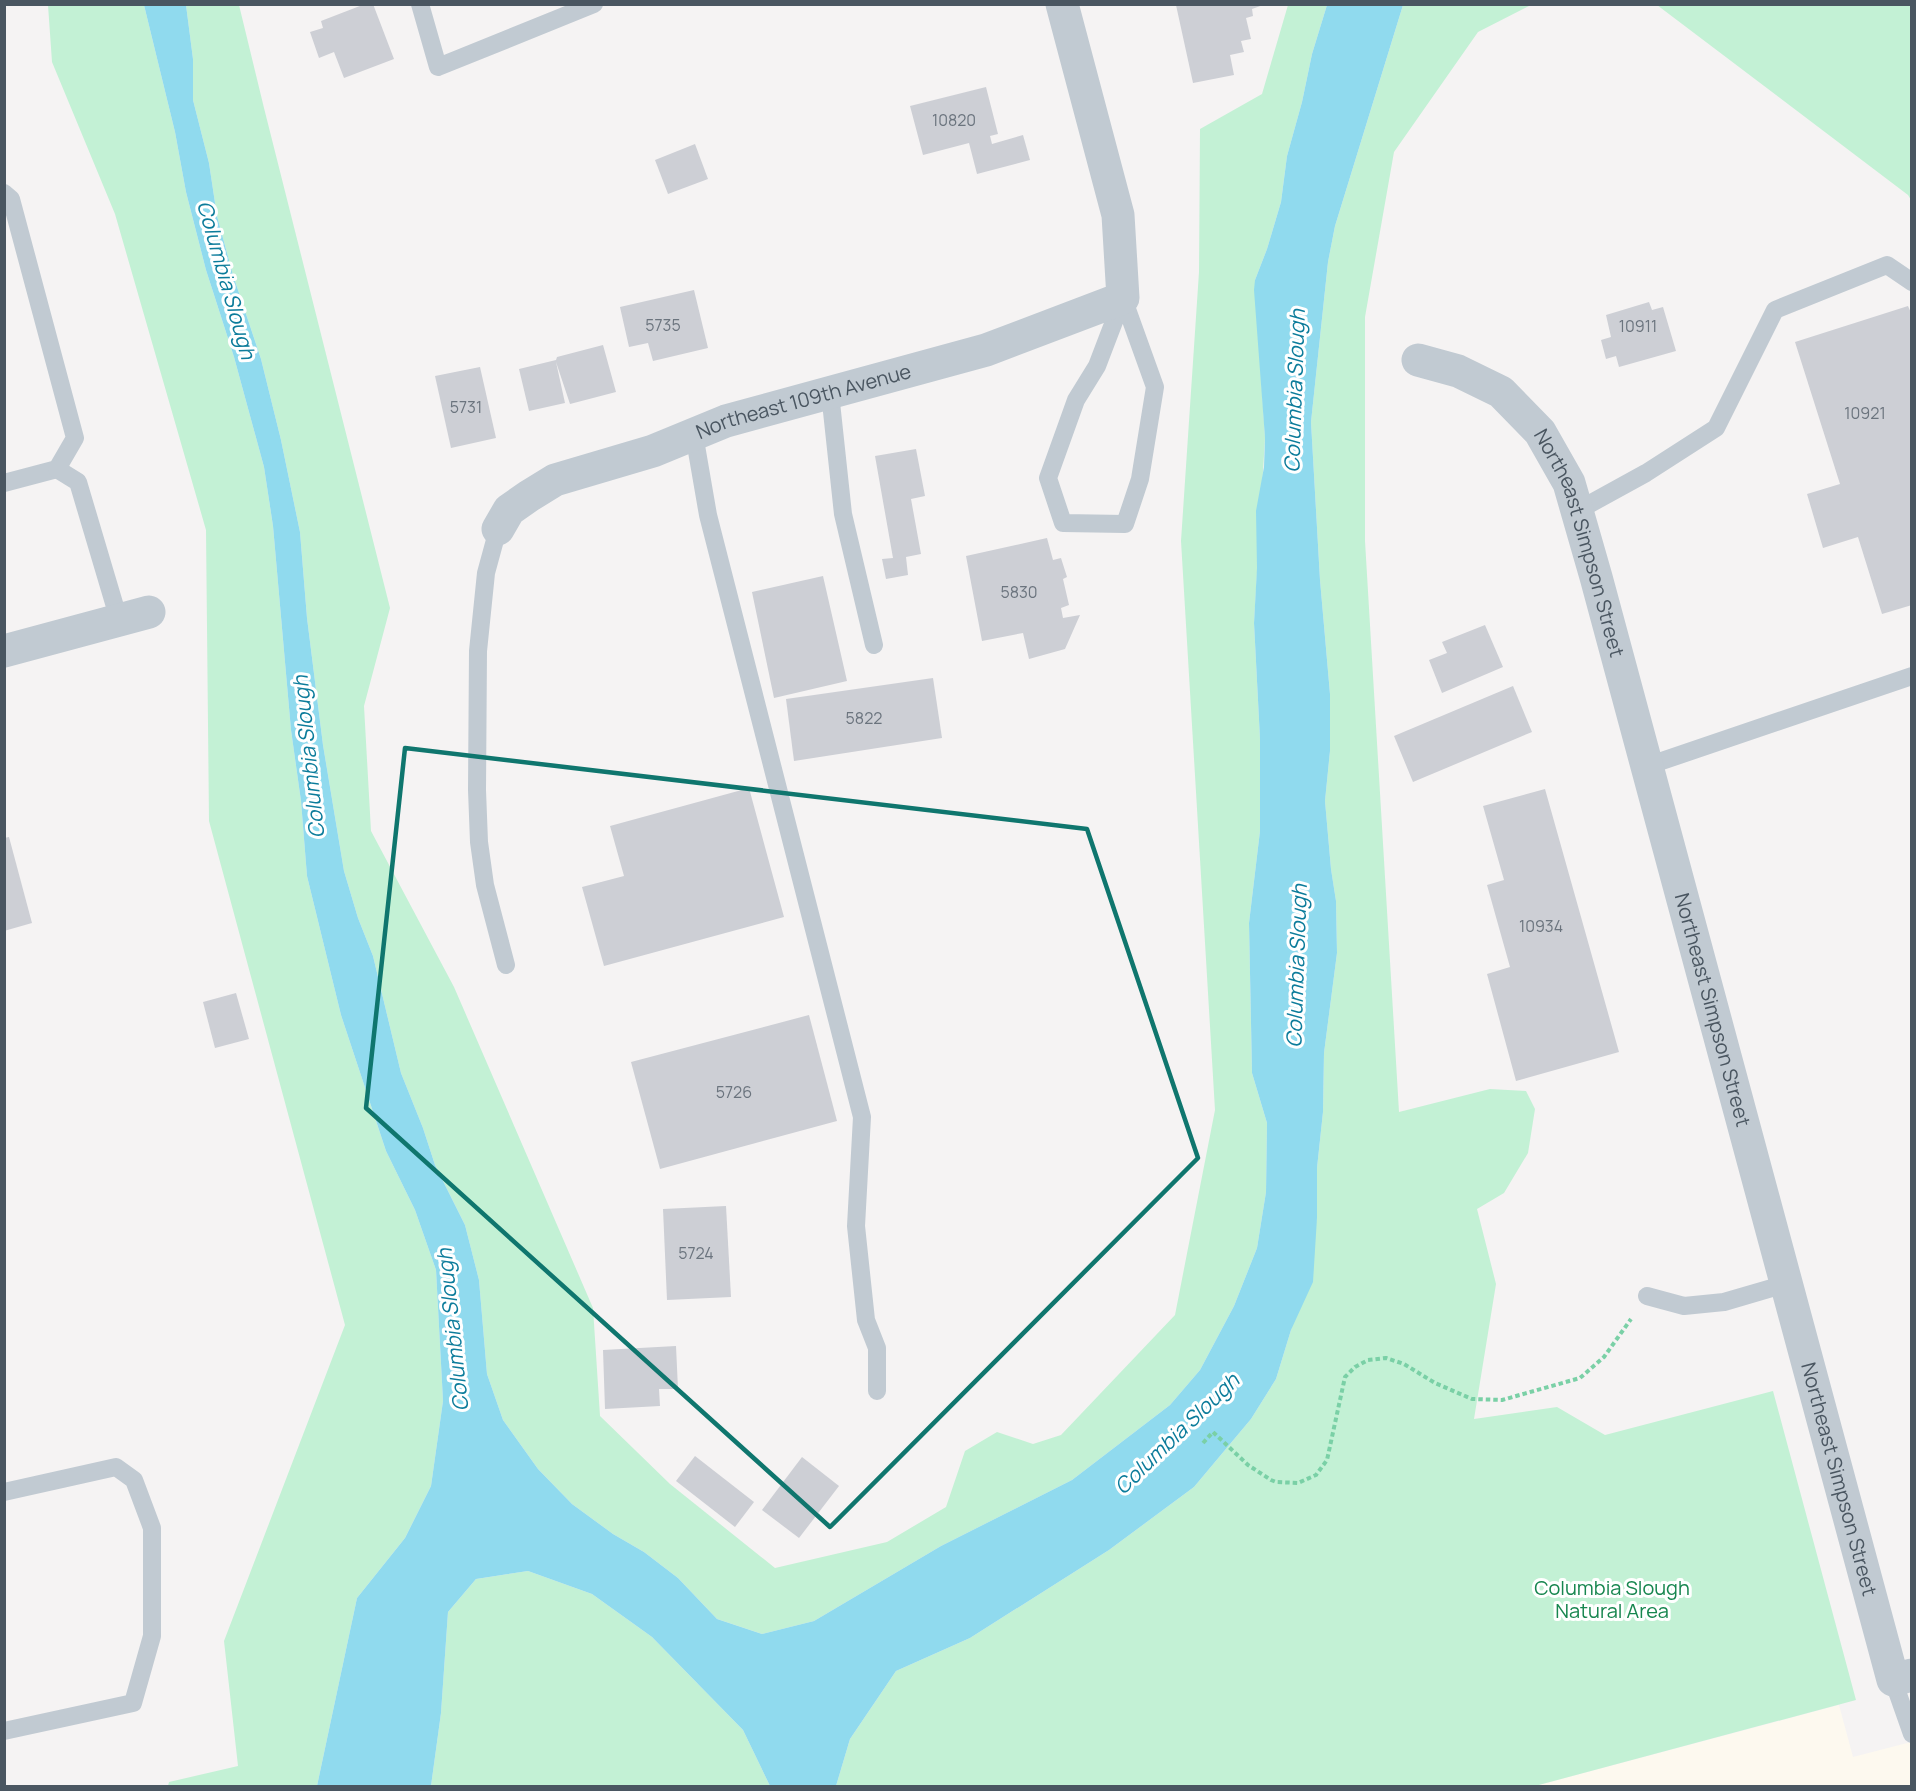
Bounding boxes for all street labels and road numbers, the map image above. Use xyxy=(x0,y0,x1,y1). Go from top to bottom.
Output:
street label: Northeast 109th Avenue xyxy=(692,357,914,445)
street label: Northeast Simpson Street xyxy=(1528,424,1631,660)
street label: Northeast Simpson Street xyxy=(1669,890,1757,1129)
street label: Northeast Simpson Street xyxy=(1795,1359,1884,1599)

